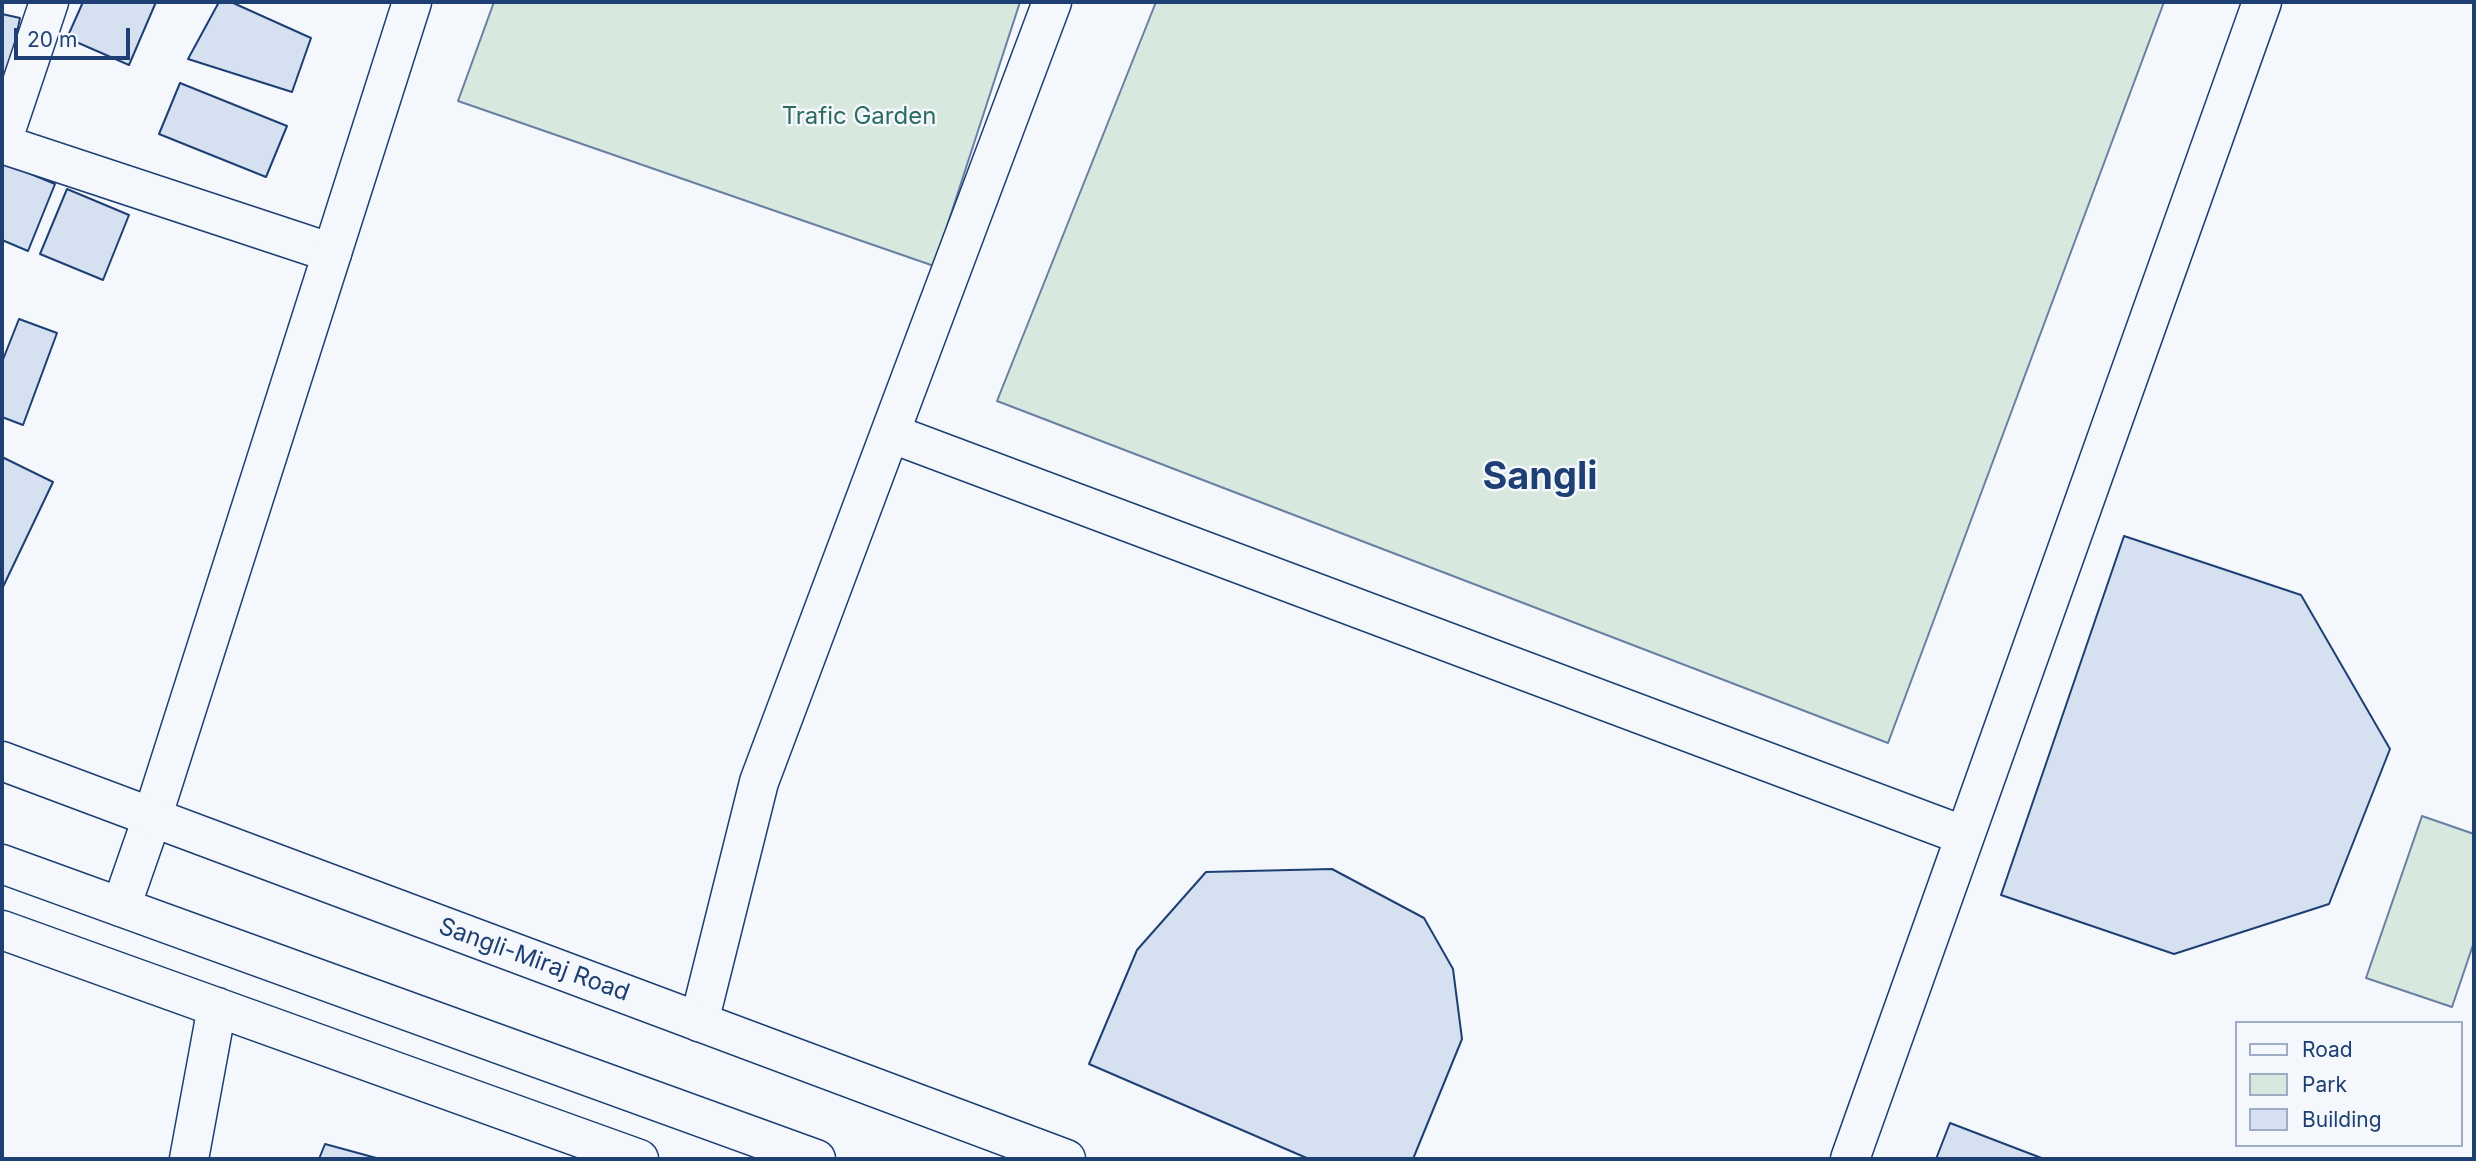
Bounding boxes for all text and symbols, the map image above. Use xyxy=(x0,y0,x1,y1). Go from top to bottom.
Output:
scale bar xyxy=(18,14,133,58)
text: 20 m xyxy=(27,27,77,52)
park label: Trafic Garden xyxy=(782,103,936,131)
district label: Sangli xyxy=(1482,455,1598,501)
street label: Sangli-Miraj Road xyxy=(435,912,633,1008)
legend xyxy=(2234,1021,2462,1147)
text: Road xyxy=(2302,1037,2353,1062)
text: Park xyxy=(2302,1072,2347,1097)
text: Building xyxy=(2302,1107,2382,1132)

